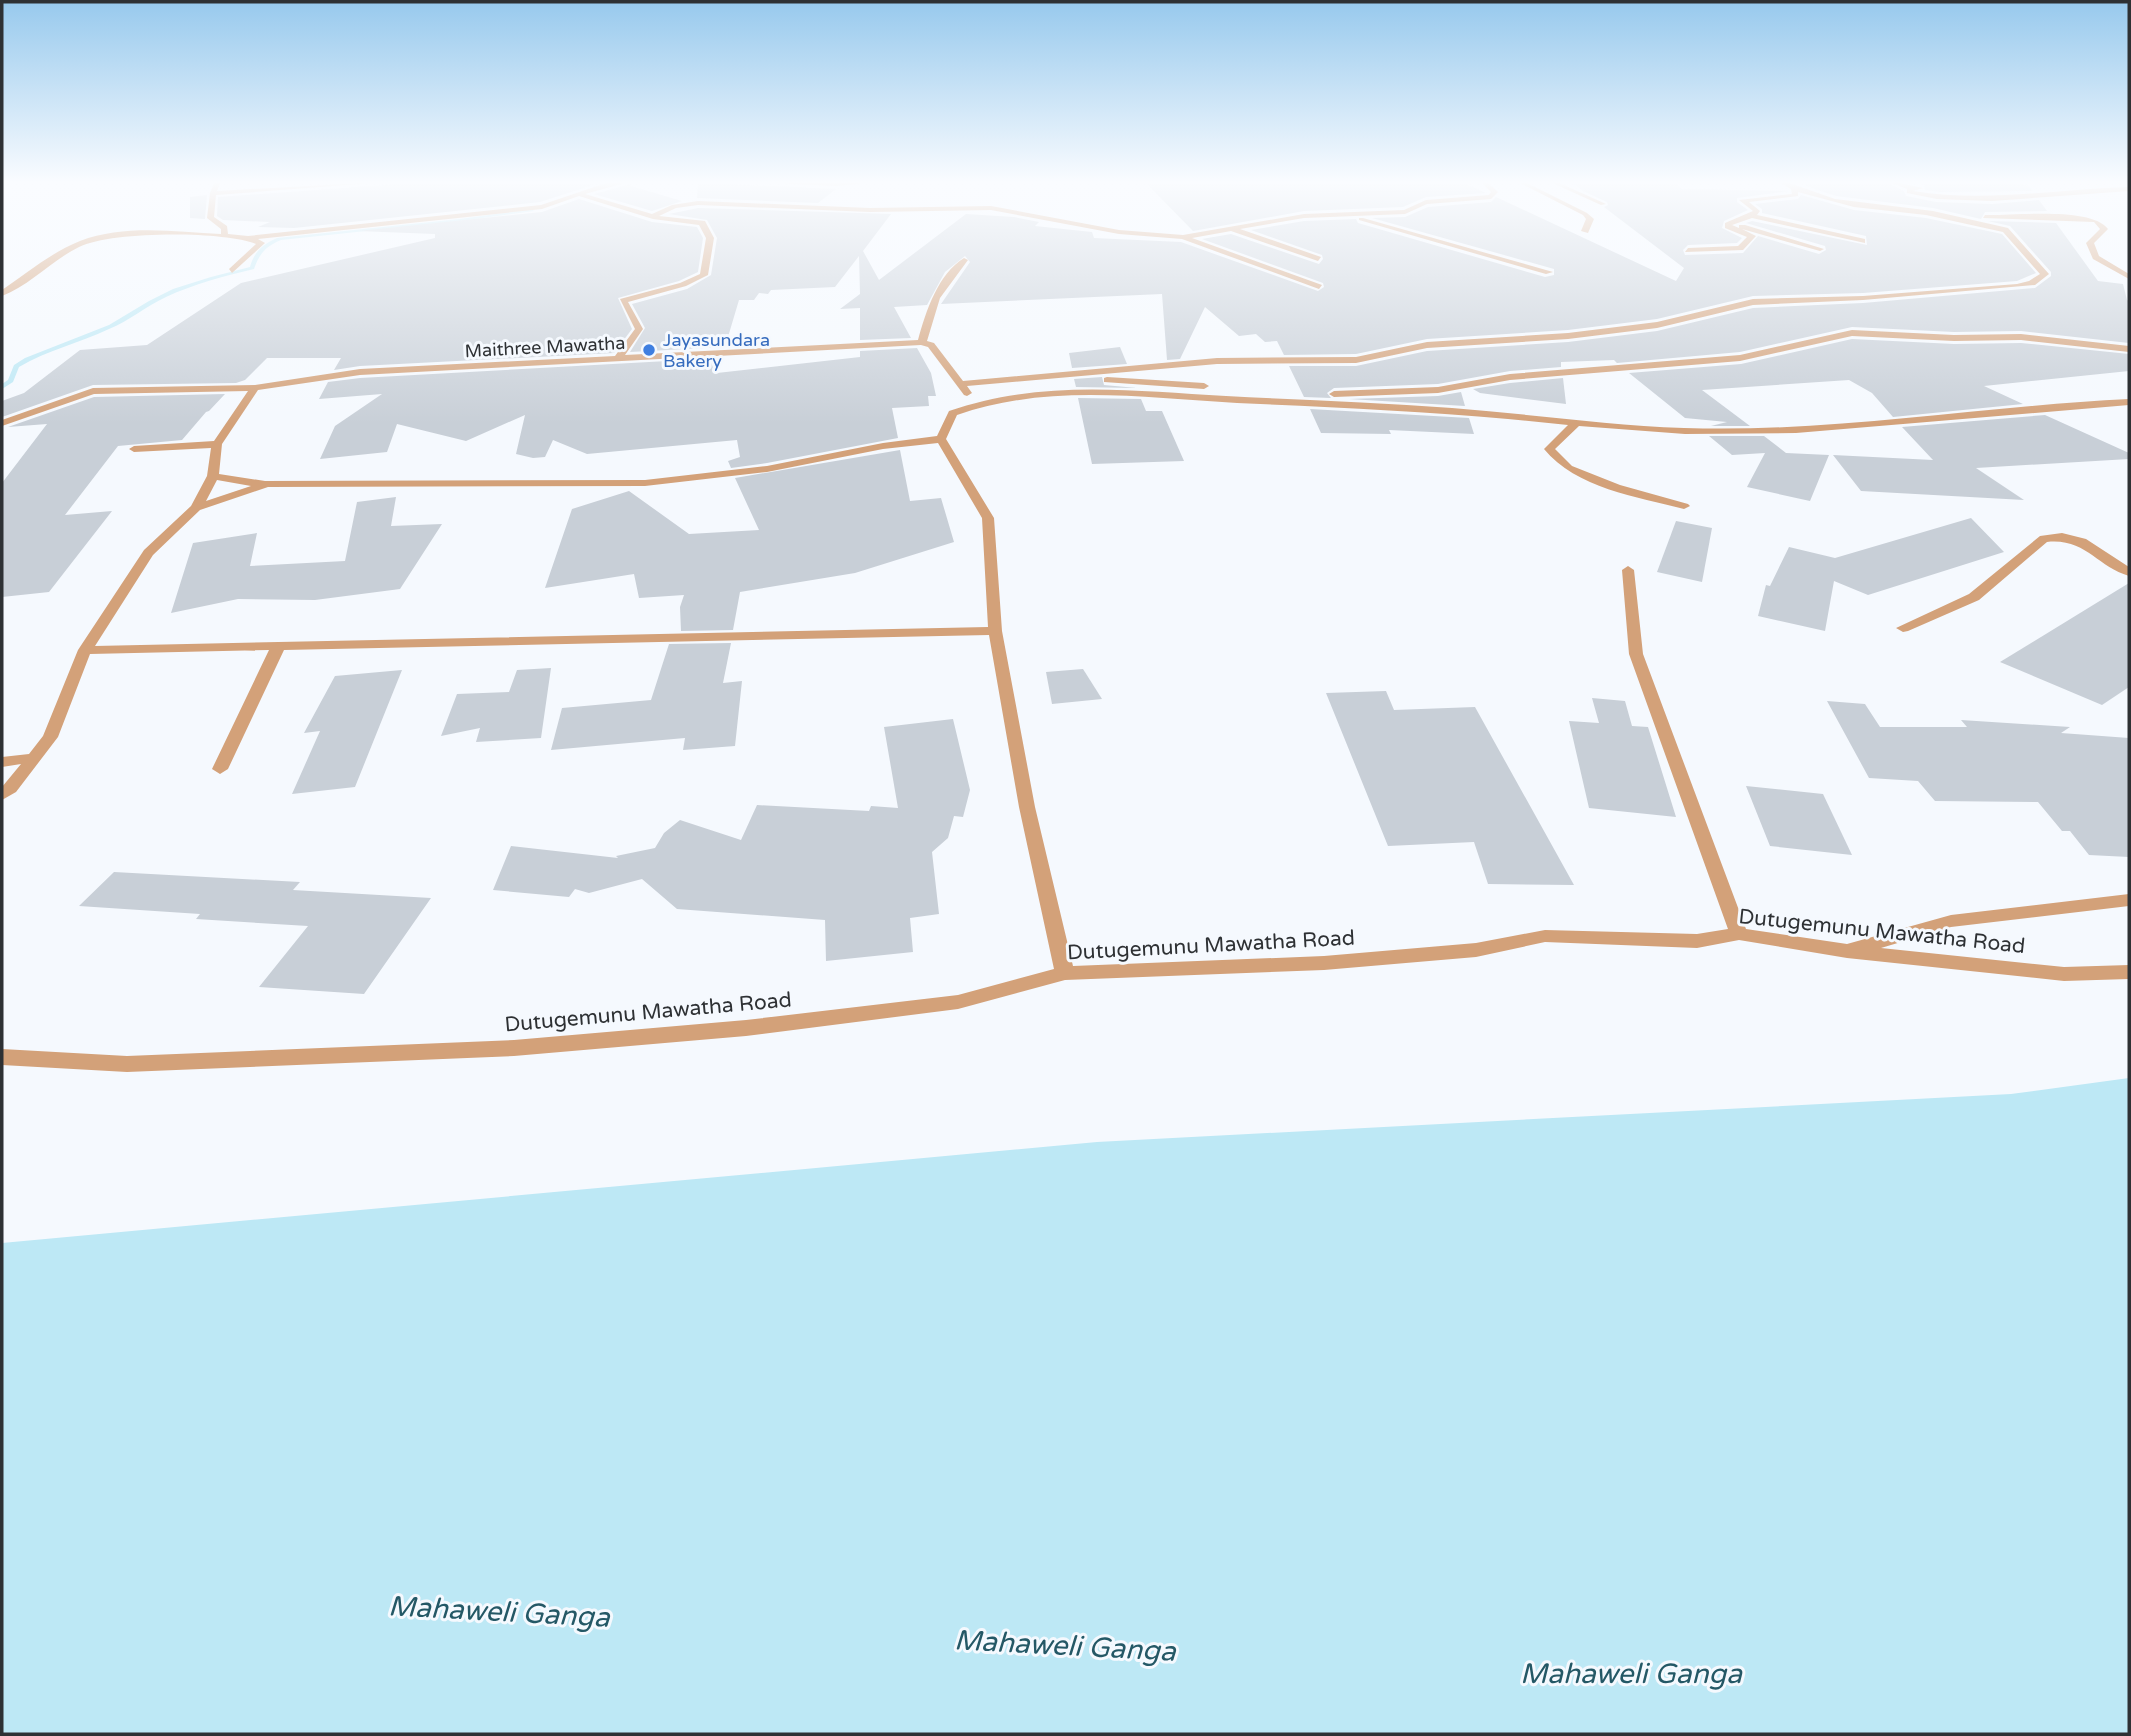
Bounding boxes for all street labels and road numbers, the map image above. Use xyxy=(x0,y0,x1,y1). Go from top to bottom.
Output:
street label: Maithree Mawatha xyxy=(464,332,626,362)
street label: Dutugemunu Mawatha Road xyxy=(1737,904,2027,959)
street label: Dutugemunu Mawatha Road xyxy=(1067,925,1356,966)
street label: Dutugemunu Mawatha Road xyxy=(503,987,793,1038)

